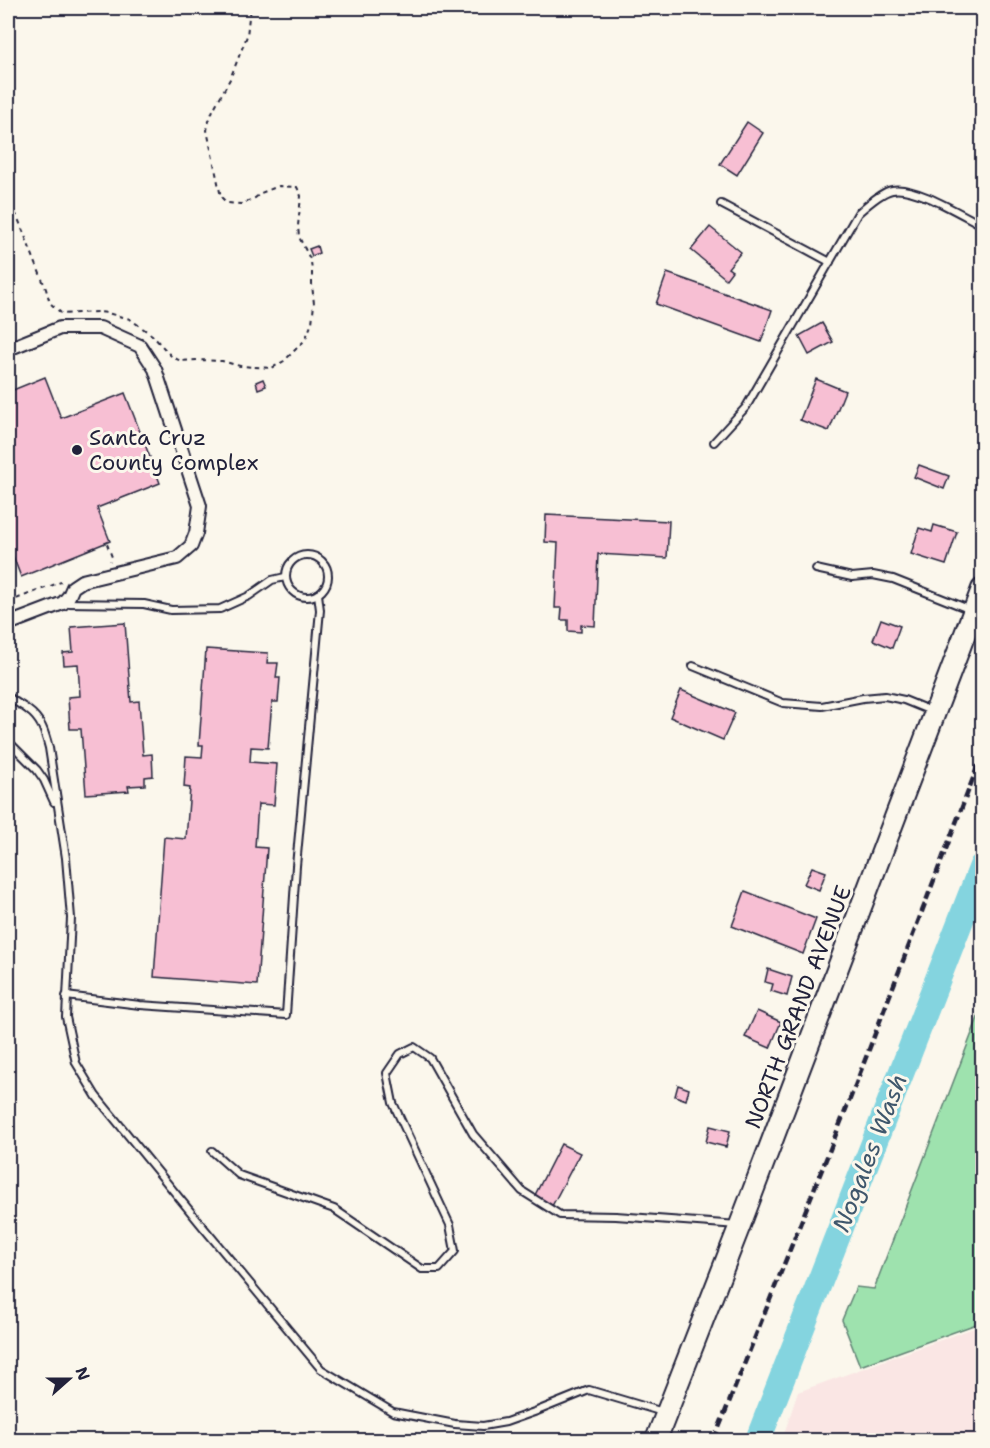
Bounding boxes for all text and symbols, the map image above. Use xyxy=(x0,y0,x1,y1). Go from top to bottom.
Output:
place label: Santa Cruz County Complex xyxy=(89,423,258,477)
marker: Santa Cruz County Complex xyxy=(70,443,84,457)
street label: NORTH GRAND AVENUE xyxy=(738,881,858,1133)
water label: Nogales Wash xyxy=(825,1069,915,1237)
north arrow xyxy=(39,1349,99,1409)
text: N xyxy=(70,1364,95,1383)

